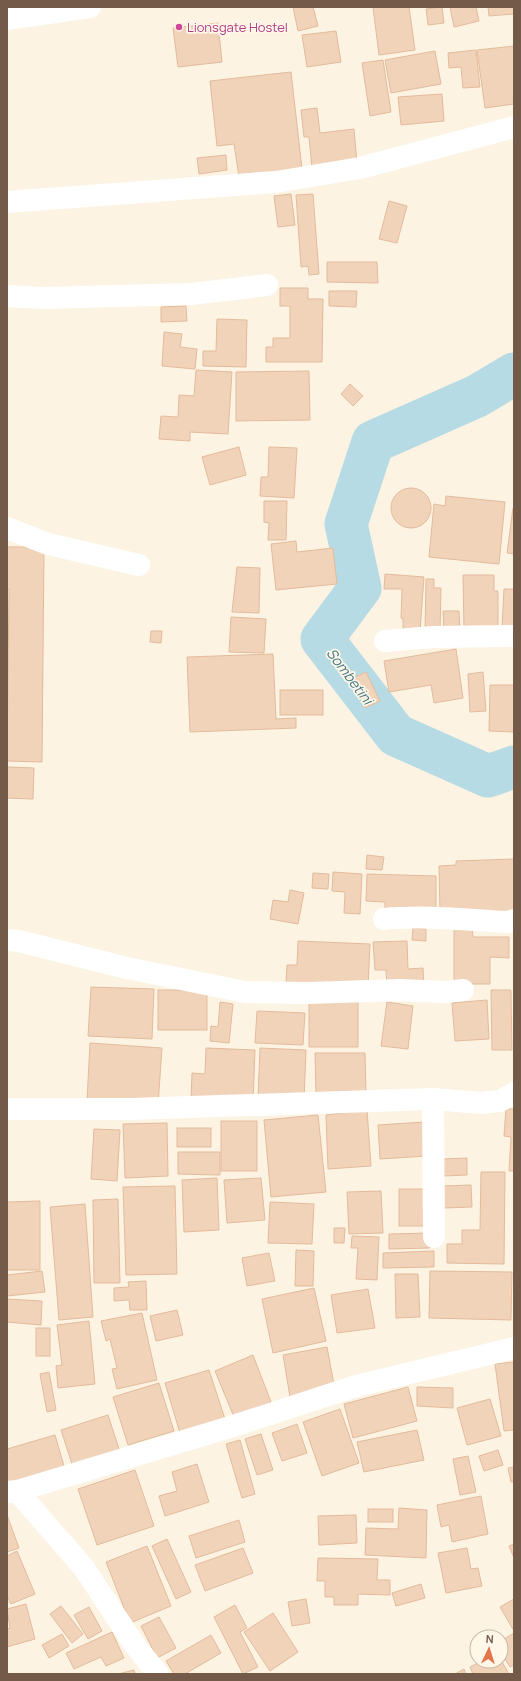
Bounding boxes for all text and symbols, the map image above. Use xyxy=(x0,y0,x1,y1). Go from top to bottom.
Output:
place label: Lionsgate Hostel xyxy=(187,18,288,36)
marker: Lionsgate Hostel xyxy=(174,22,184,32)
water label: Sombetini xyxy=(323,644,378,709)
north arrow xyxy=(469,1629,509,1669)
text: N xyxy=(485,1631,494,1646)

